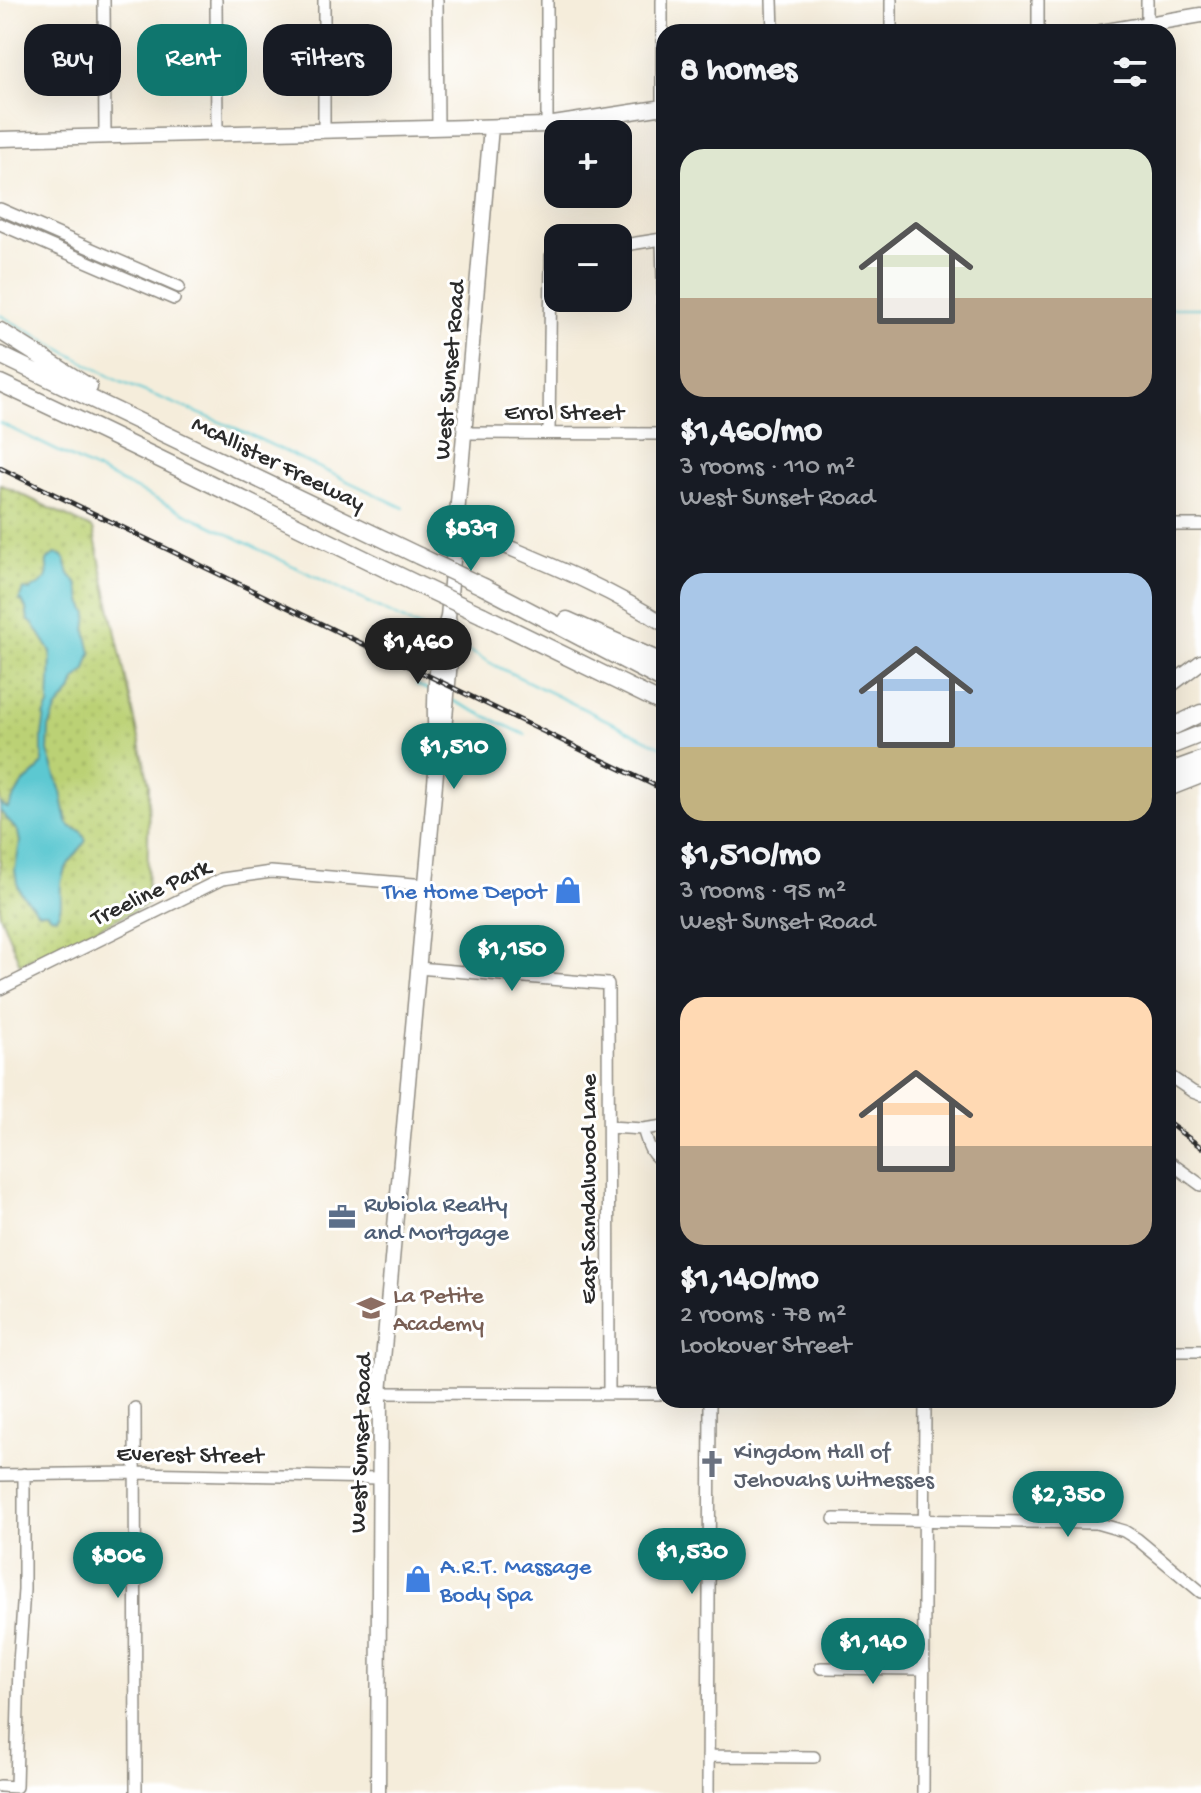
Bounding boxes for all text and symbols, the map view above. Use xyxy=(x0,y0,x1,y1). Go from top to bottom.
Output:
chip: Buy xyxy=(24,24,121,96)
chip: Rent xyxy=(137,24,247,96)
chip: Filters xyxy=(263,24,392,96)
icon: filters xyxy=(1108,50,1152,94)
text: 8 homes xyxy=(680,52,797,92)
map controls xyxy=(544,120,632,312)
button: + xyxy=(544,120,632,208)
icon: home xyxy=(844,201,988,345)
button: − xyxy=(544,224,632,312)
street label: West Sunset Road xyxy=(429,277,474,461)
street label: Errol Street xyxy=(504,400,626,429)
street label: McAllister Freeway xyxy=(186,411,369,520)
text: $1,460/mo xyxy=(680,413,822,453)
text: 3 rooms · 110 m² xyxy=(680,453,855,484)
text: West Sunset Road xyxy=(680,484,875,515)
pin: $839 xyxy=(424,505,518,573)
text: $839 xyxy=(445,515,497,546)
pin: $1,460 xyxy=(353,618,483,686)
icon: home xyxy=(844,625,988,769)
text: $1,460 xyxy=(383,628,453,659)
pin: $1,510 xyxy=(389,723,519,791)
text: $1,510 xyxy=(419,733,489,764)
text: $1,510/mo xyxy=(680,837,821,877)
street label: Treeline Park xyxy=(85,853,218,935)
shop icon: The Home Depot xyxy=(553,875,583,905)
text: 3 rooms · 95 m² xyxy=(680,877,846,908)
place label: The Home Depot xyxy=(380,879,548,908)
text: West Sunset Road xyxy=(680,908,875,939)
pin: $1,150 xyxy=(447,925,577,993)
text: $1,150 xyxy=(477,935,547,966)
icon: home xyxy=(844,1049,988,1193)
street label: East Sandalwood Lane xyxy=(576,1073,605,1304)
place label: Rubiola Realty and Mortgage xyxy=(364,1192,510,1249)
office icon: Rubiola Realty and Mortgage xyxy=(327,1202,357,1232)
text: $1,140/mo xyxy=(680,1261,819,1301)
place label: La Petite Academy xyxy=(393,1283,484,1340)
school or university icon: La Petite Academy xyxy=(356,1293,386,1323)
text: 2 rooms · 78 m² xyxy=(680,1301,846,1332)
text: Lookover Street xyxy=(680,1332,851,1363)
street label: West Sunset Road xyxy=(345,1351,380,1534)
place label: Kingdom Hall of Jehovahs Witnesses xyxy=(734,1439,935,1496)
street label: Everest Street xyxy=(116,1441,266,1472)
church icon: Kingdom Hall of Jehovahs Witnesses xyxy=(697,1449,727,1479)
pin: $2,350 xyxy=(1003,1471,1133,1539)
text: $2,350 xyxy=(1031,1481,1105,1512)
pin: $1,530 xyxy=(627,1528,757,1596)
pin: $806 xyxy=(71,1532,165,1600)
text: $1,530 xyxy=(656,1538,728,1569)
text: $806 xyxy=(91,1542,145,1573)
place label: A.R.T. Massage Body Spa xyxy=(439,1554,592,1611)
shop icon: A.R.T. Massage Body Spa xyxy=(403,1564,433,1594)
pin: $1,140 xyxy=(808,1618,938,1686)
text: $1,140 xyxy=(839,1628,907,1659)

